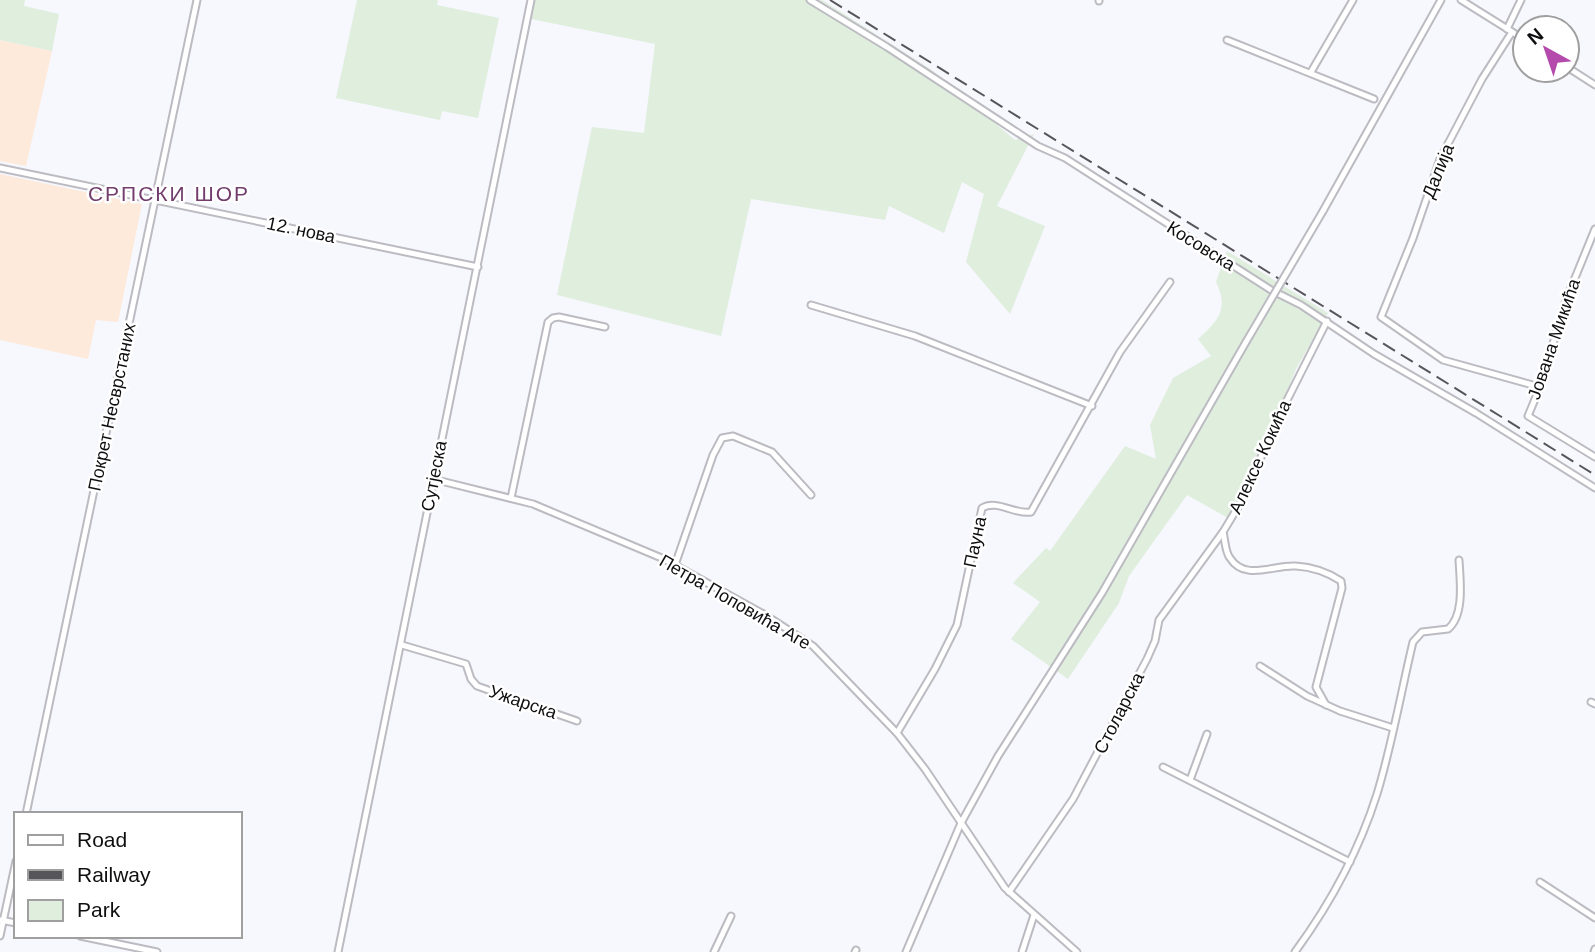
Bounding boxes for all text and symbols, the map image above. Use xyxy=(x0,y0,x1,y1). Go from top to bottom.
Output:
north arrow xyxy=(1511,14,1581,84)
text: N xyxy=(1523,24,1547,49)
street label: Далија xyxy=(1418,140,1458,201)
district label: СРПСКИ ШОР xyxy=(88,182,250,205)
street label: 12. нова xyxy=(265,213,338,247)
street label: Косовска xyxy=(1163,217,1240,275)
street label: Јована Микића xyxy=(1524,275,1584,402)
street label: Покрет Несврстаних xyxy=(84,321,140,493)
street label: Алексе Кокића xyxy=(1225,396,1295,517)
street label: Сутјеска xyxy=(417,438,451,513)
street label: Пауна xyxy=(960,514,990,569)
street label: Петра Поповића Аге xyxy=(656,551,814,653)
street label: Столарска xyxy=(1090,668,1148,757)
street label: Ужарска xyxy=(487,681,560,723)
legend xyxy=(14,812,242,938)
text: Road xyxy=(77,828,127,851)
text: Railway xyxy=(77,863,151,886)
text: Park xyxy=(77,898,121,921)

